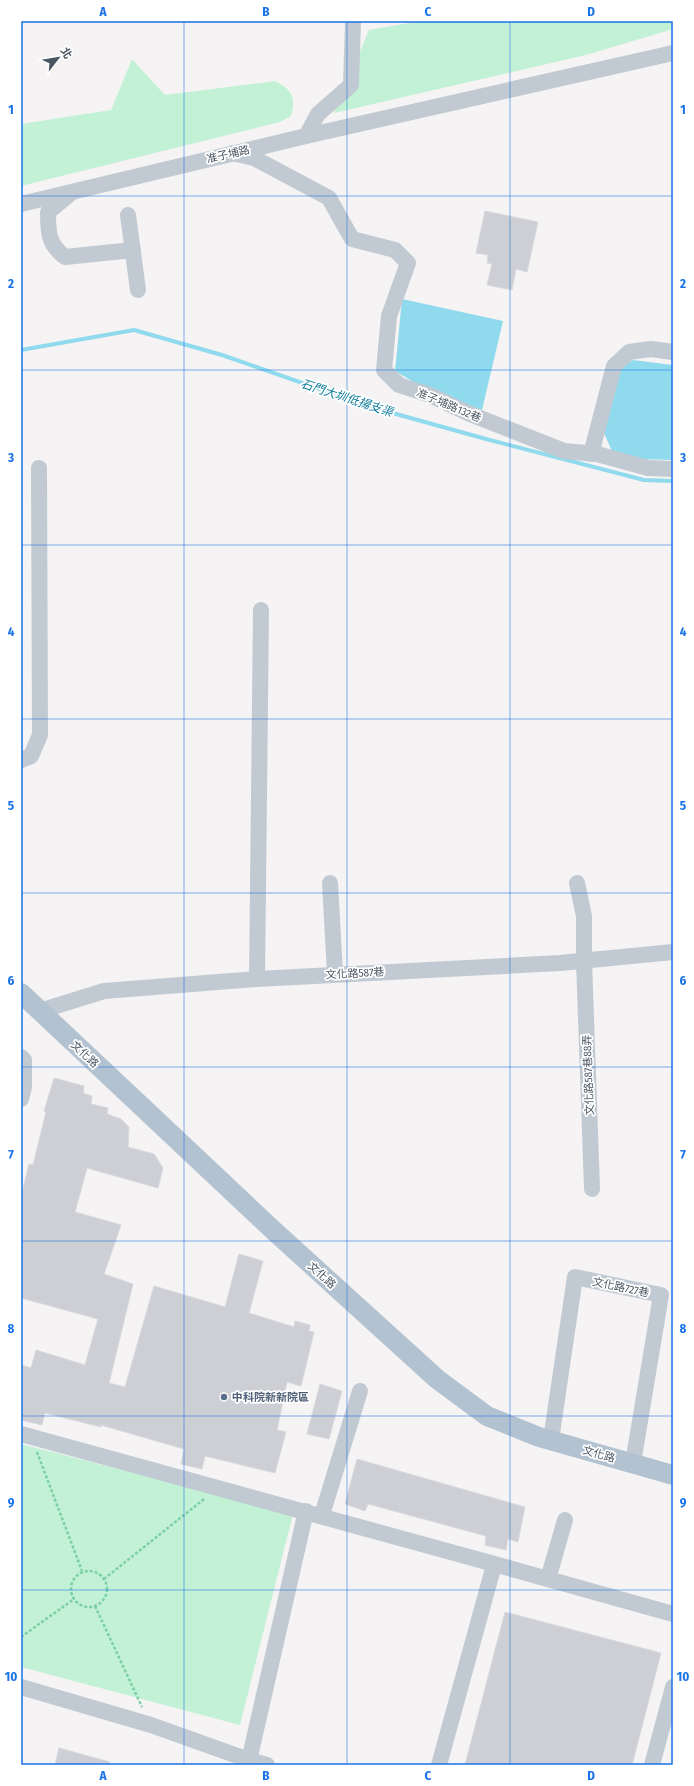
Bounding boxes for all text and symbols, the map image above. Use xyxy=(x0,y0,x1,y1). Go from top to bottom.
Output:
text: A xyxy=(98,4,107,19)
text: B xyxy=(262,4,270,19)
text: C xyxy=(425,4,432,19)
text: D xyxy=(587,4,595,19)
north arrow xyxy=(38,38,78,78)
text: 北 xyxy=(58,45,75,61)
text: 1 xyxy=(8,102,14,117)
text: 1 xyxy=(680,102,686,117)
street label: 准子埔路 xyxy=(205,143,251,166)
text: 2 xyxy=(7,276,14,291)
text: 2 xyxy=(679,276,686,291)
water label: 石門大圳低揚支渠 xyxy=(299,377,397,420)
street label: 准子埔路132巷 xyxy=(415,386,483,425)
text: 3 xyxy=(7,450,14,465)
text: 3 xyxy=(679,450,686,465)
text: 4 xyxy=(8,624,15,639)
text: 4 xyxy=(680,624,687,639)
text: 5 xyxy=(8,798,14,813)
text: 5 xyxy=(680,798,686,813)
street label: 文化路587巷 xyxy=(325,965,385,982)
text: 6 xyxy=(8,973,15,988)
text: 6 xyxy=(680,973,687,988)
street label: 文化路587巷88弄 xyxy=(581,1034,596,1116)
street label: 文化路 xyxy=(68,1038,101,1070)
text: 7 xyxy=(8,1147,14,1162)
text: 7 xyxy=(680,1147,686,1162)
street label: 文化路 xyxy=(305,1260,338,1291)
street label: 文化路727巷 xyxy=(591,1275,650,1300)
text: 8 xyxy=(8,1321,15,1336)
text: 8 xyxy=(680,1321,687,1336)
place label: 中科院新新院區 xyxy=(232,1391,309,1404)
marker: 中科院新新院區 xyxy=(219,1392,229,1402)
street label: 文化路 xyxy=(581,1444,617,1465)
text: 9 xyxy=(8,1495,15,1510)
text: 9 xyxy=(680,1495,687,1510)
text: 10 xyxy=(5,1669,17,1684)
text: 10 xyxy=(677,1669,689,1684)
text: A xyxy=(98,1768,107,1783)
text: B xyxy=(262,1768,270,1783)
text: C xyxy=(425,1768,432,1783)
text: D xyxy=(587,1768,595,1783)

